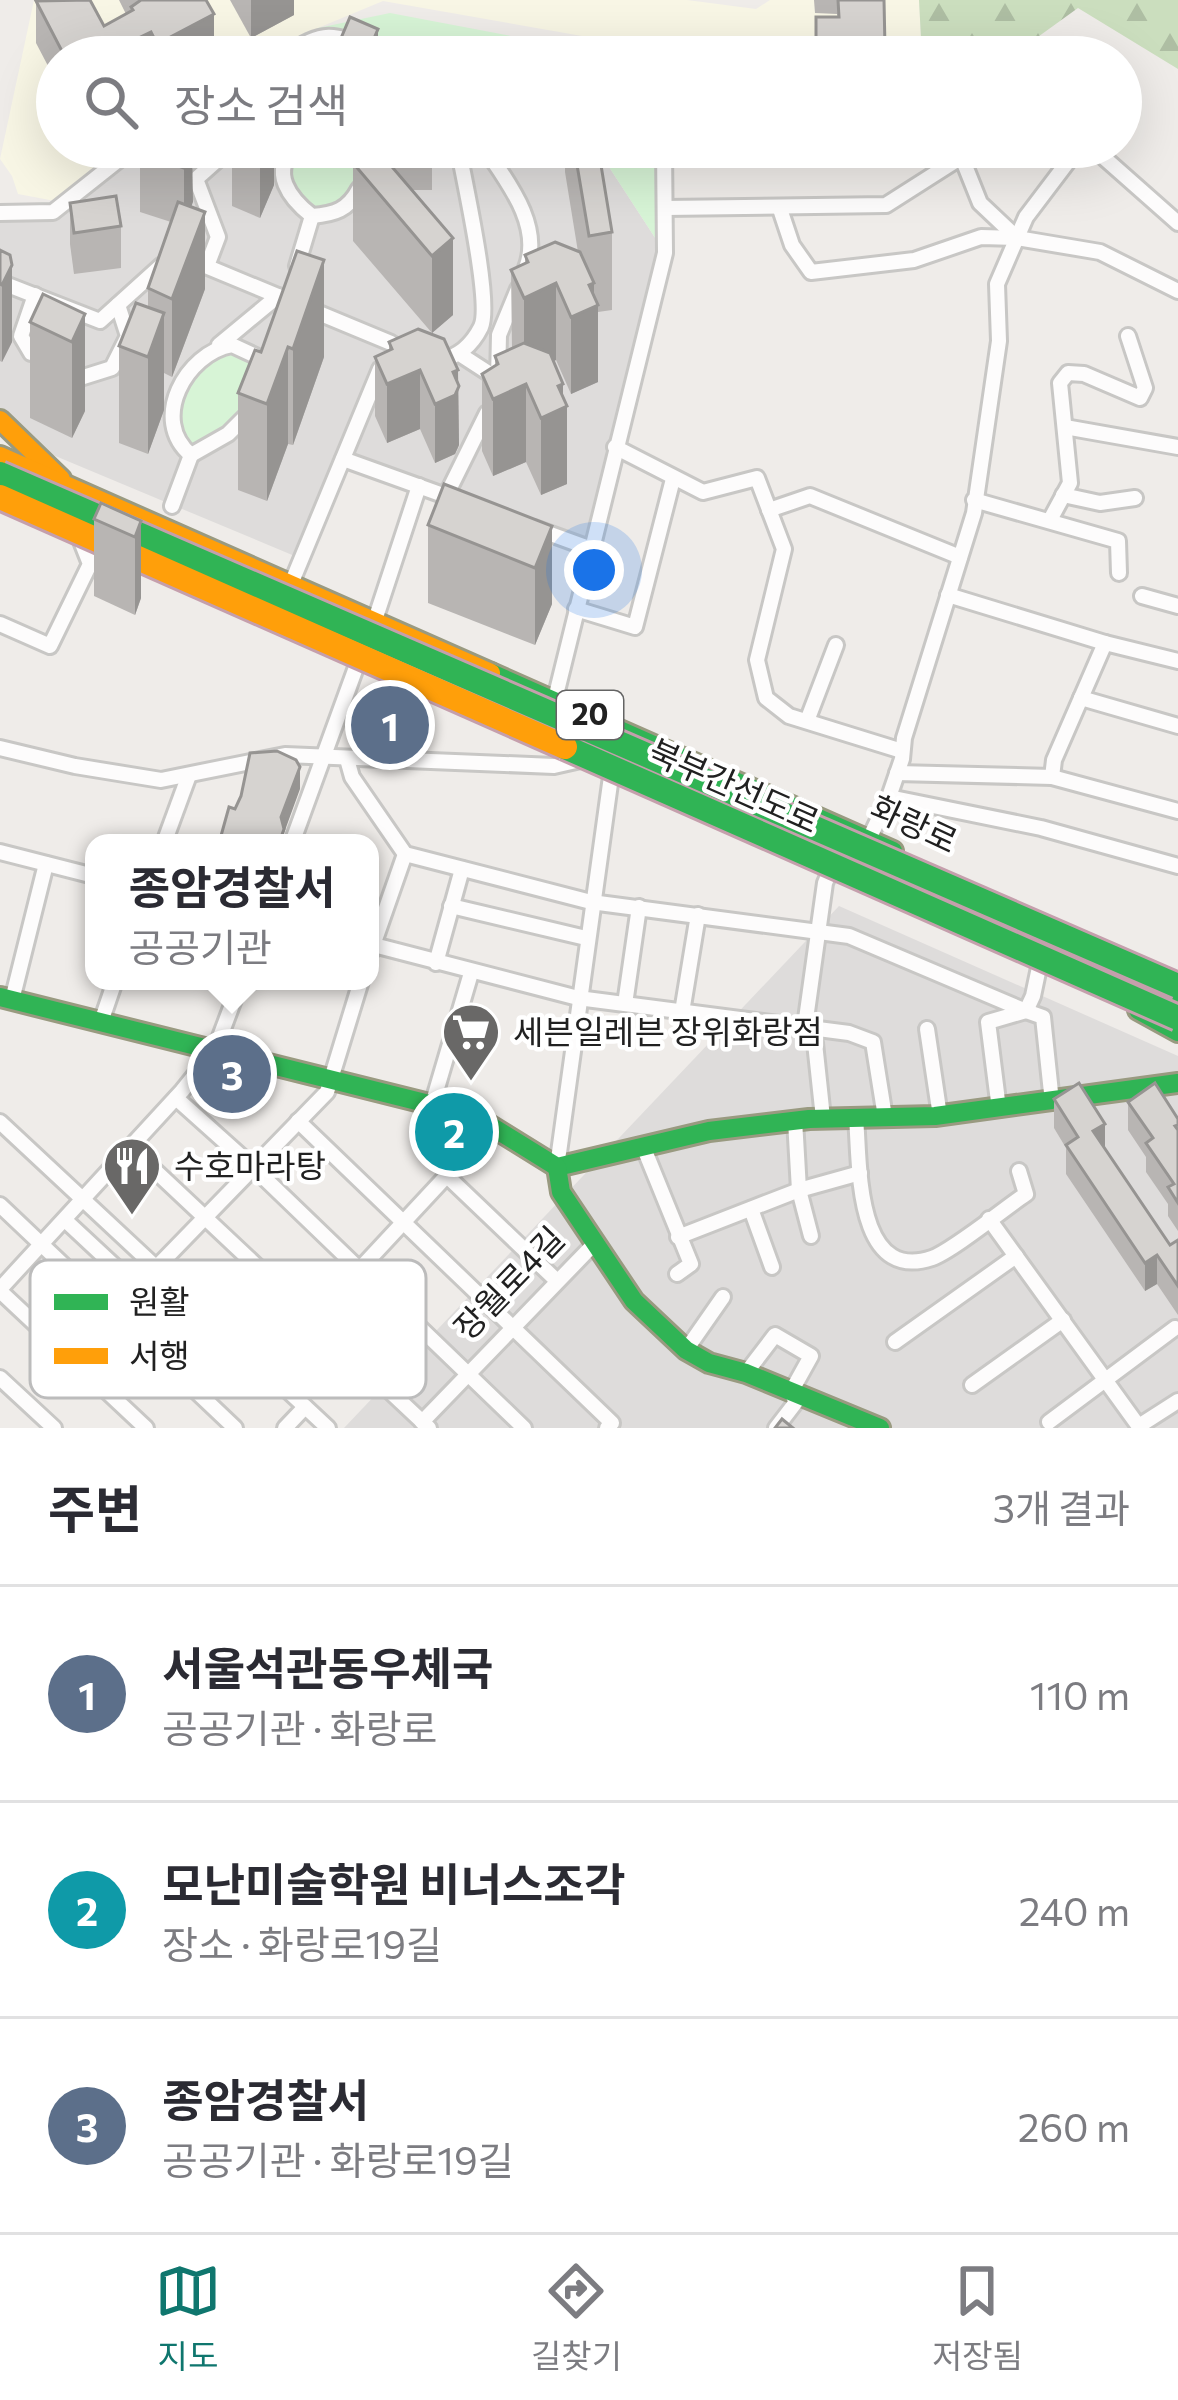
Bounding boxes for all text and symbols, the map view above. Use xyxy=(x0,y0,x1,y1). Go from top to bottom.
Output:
search box xyxy=(36,36,1142,168)
icon: search xyxy=(78,69,144,135)
text: 장소 검색 xyxy=(174,76,348,131)
your location xyxy=(564,540,624,600)
pin: 1 xyxy=(351,680,429,770)
road number: 20 xyxy=(557,691,623,739)
street label: 북부간선도로 xyxy=(643,729,826,840)
street label: 화랑로 xyxy=(865,785,965,860)
popup xyxy=(85,834,379,990)
text: 종암경찰서 xyxy=(128,858,336,913)
text: 공공기관 xyxy=(128,922,272,970)
supermarket icon: 세븐일레븐 장위화랑점 xyxy=(440,1001,502,1083)
place label: 세븐일레븐 장위화랑점 xyxy=(513,1010,823,1051)
pin: 3 xyxy=(193,1029,271,1119)
pin: 2 xyxy=(415,1087,493,1177)
restaurant icon: 수호마라탕 xyxy=(101,1135,163,1217)
place label: 수호마라탕 xyxy=(174,1144,326,1185)
street label: 장월로4길 xyxy=(444,1217,572,1347)
legend xyxy=(30,1260,426,1398)
text: 원활 xyxy=(129,1280,190,1321)
text: 서행 xyxy=(129,1334,190,1375)
text: 주변 xyxy=(48,1476,142,1539)
text: 3개 결과 xyxy=(993,1483,1130,1531)
text: 서울석관동우체국 xyxy=(162,1639,493,1694)
text: 1 xyxy=(78,1670,96,1718)
text: 110 m xyxy=(1030,1670,1130,1718)
text: 공공기관 · 화랑로 xyxy=(162,1703,437,1751)
text: 모난미술학원 비너스조각 xyxy=(162,1855,626,1910)
text: 2 xyxy=(76,1886,98,1934)
text: 240 m xyxy=(1019,1886,1130,1934)
text: 장소 · 화랑로19길 xyxy=(162,1919,442,1967)
text: 종암경찰서 xyxy=(162,2071,369,2126)
text: 3 xyxy=(76,2102,98,2150)
text: 260 m xyxy=(1018,2102,1130,2150)
text: 공공기관 · 화랑로19길 xyxy=(162,2135,514,2183)
tab: 지도 xyxy=(155,2258,221,2378)
tab: 길찾기 xyxy=(531,2258,622,2378)
tab: 저장됨 xyxy=(932,2258,1023,2378)

